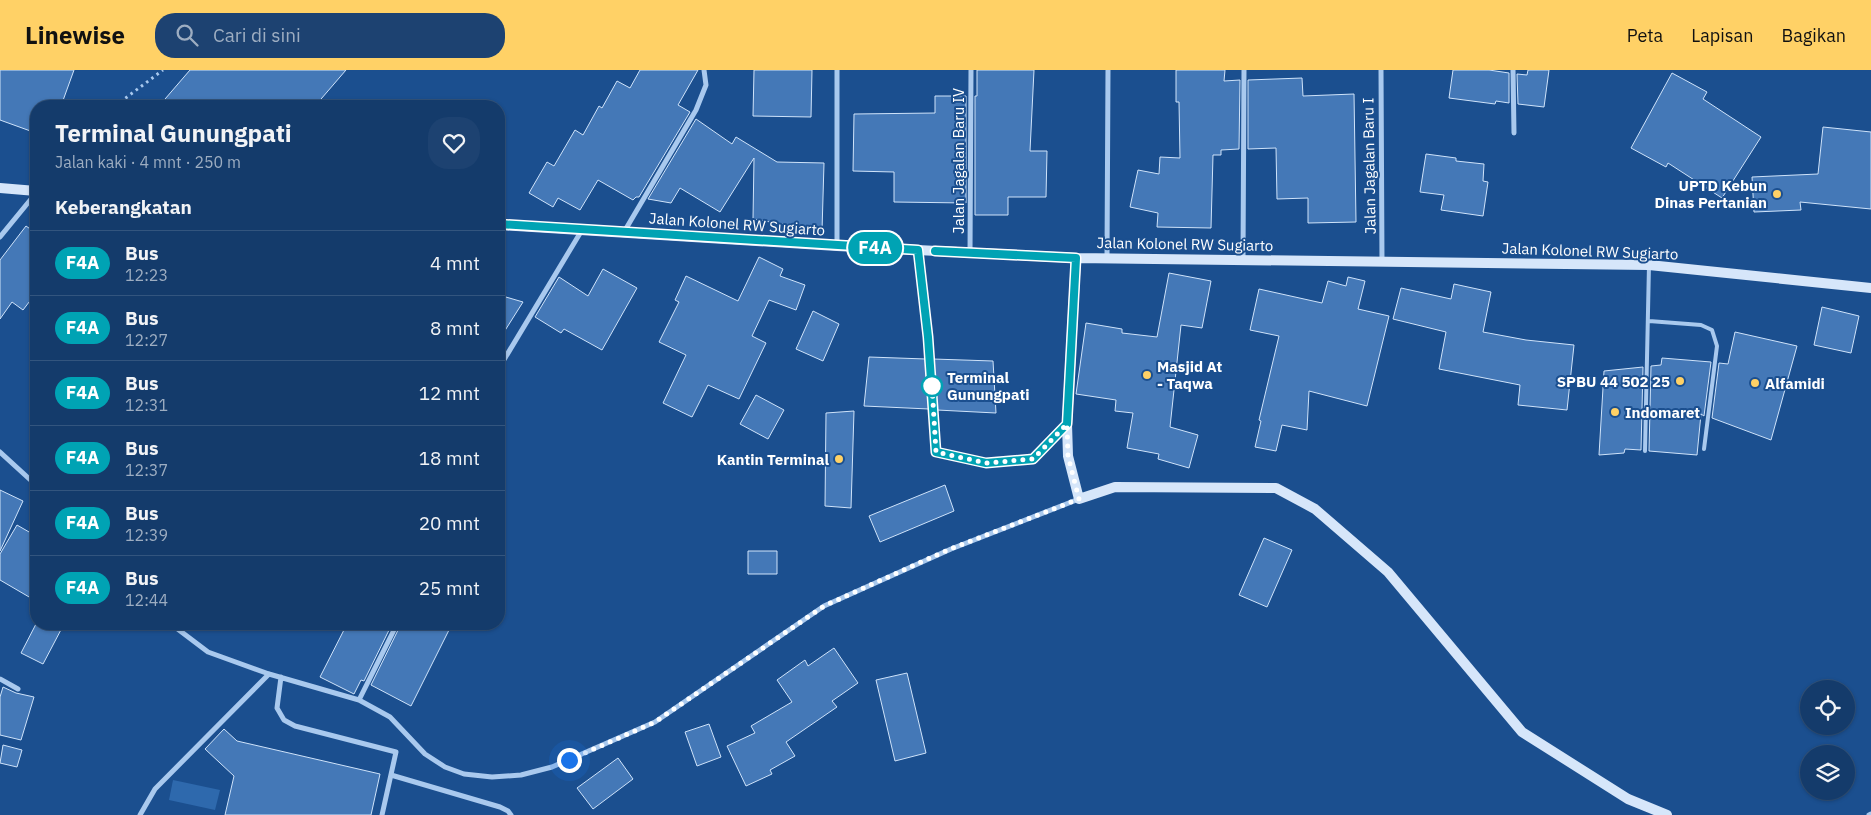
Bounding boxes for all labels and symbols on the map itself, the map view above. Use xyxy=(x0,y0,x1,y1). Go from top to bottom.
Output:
street label: Jalan Jagalan Baru IV xyxy=(949,88,968,234)
street label: Jalan Jagalan Baru I xyxy=(1358,97,1380,235)
place label: UPTD Kebun Dinas Pertanian xyxy=(1655,176,1767,212)
marker: UPTD Kebun Dinas Pertanian xyxy=(1771,188,1783,200)
street label: Jalan Kolonel RW Sugiarto xyxy=(648,208,826,240)
line badge: F4A xyxy=(846,232,904,264)
street label: Jalan Kolonel RW Sugiarto xyxy=(1097,233,1273,255)
street label: Jalan Kolonel RW Sugiarto xyxy=(1501,238,1679,264)
place label: Masjid At - Taqwa xyxy=(1157,357,1223,393)
place label: Terminal Gunungpati xyxy=(947,368,1029,404)
marker: Masjid At - Taqwa xyxy=(1141,369,1153,381)
place label: SPBU 44 502 25 xyxy=(1557,372,1670,391)
place label: Alfamidi xyxy=(1765,374,1825,393)
marker: Terminal Gunungpati xyxy=(921,375,943,397)
marker: SPBU 44 502 25 xyxy=(1674,375,1686,387)
marker: Alfamidi xyxy=(1749,377,1761,389)
place label: Indomaret xyxy=(1625,403,1700,422)
marker: Indomaret xyxy=(1609,406,1621,418)
place label: Kantin Terminal xyxy=(717,450,829,469)
marker: Kantin Terminal xyxy=(833,453,845,465)
your location xyxy=(557,748,582,773)

